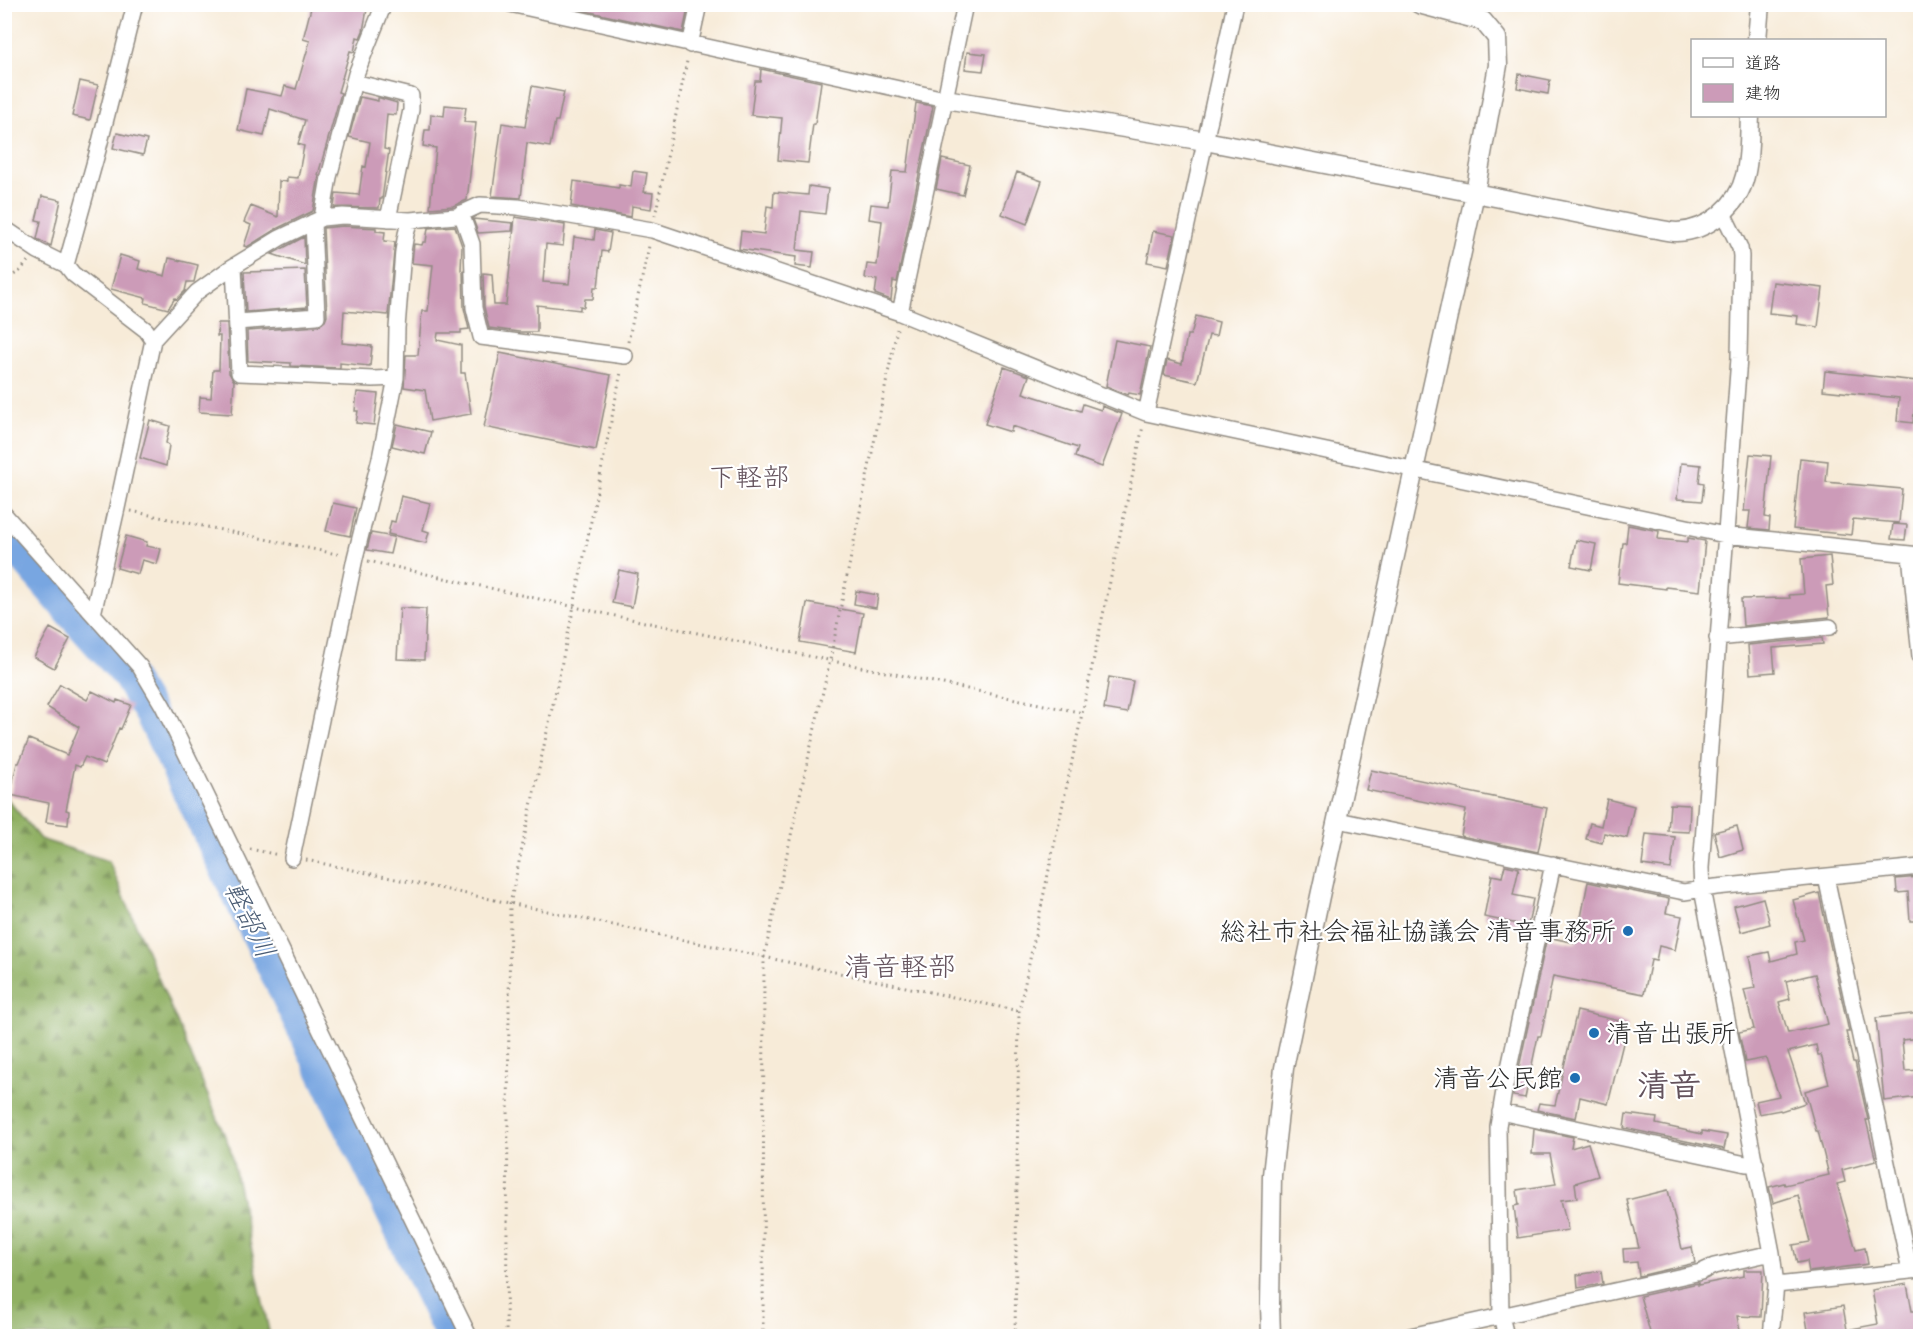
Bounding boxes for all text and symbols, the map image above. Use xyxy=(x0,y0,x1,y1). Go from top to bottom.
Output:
legend xyxy=(1691,39,1886,117)
text: 道路 xyxy=(1745,52,1781,74)
text: 建物 xyxy=(1745,82,1781,104)
district label: 下軽部 xyxy=(709,460,790,494)
water label: 軽部川 xyxy=(217,876,283,964)
place label: 総社市社会福祉協議会 清音事務所 xyxy=(1220,915,1616,948)
marker: 総社市社会福祉協議会 清音事務所 xyxy=(1621,924,1635,938)
district label: 清音軽部 xyxy=(844,949,956,984)
place label: 清音出張所 xyxy=(1606,1017,1736,1050)
marker: 清音出張所 xyxy=(1587,1026,1601,1040)
place label: 清音公民館 xyxy=(1433,1062,1563,1095)
district label: 清音 xyxy=(1637,1065,1701,1106)
marker: 清音公民館 xyxy=(1568,1071,1582,1085)

